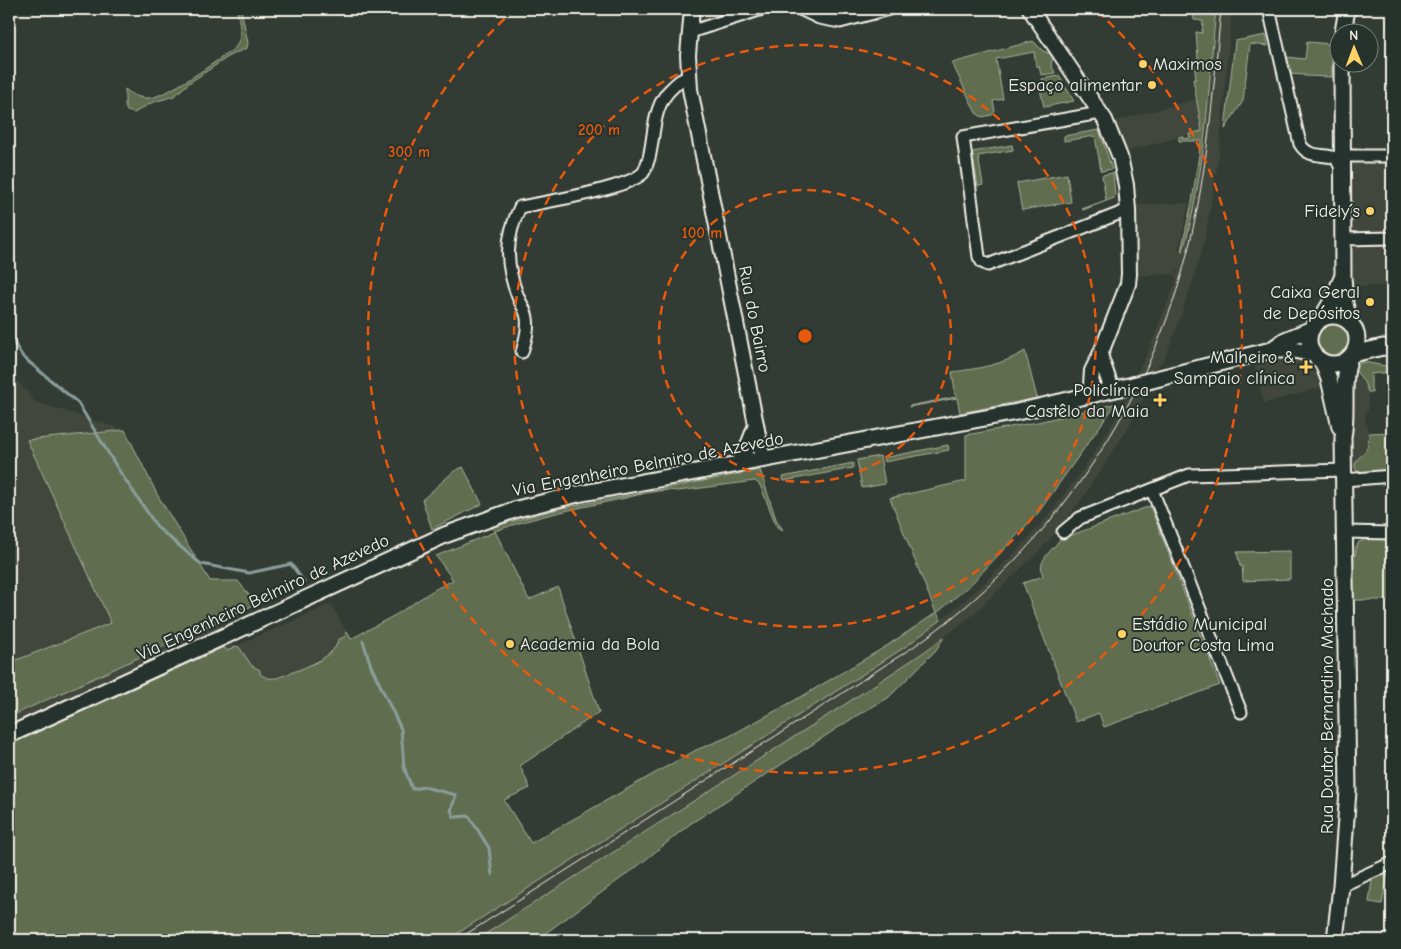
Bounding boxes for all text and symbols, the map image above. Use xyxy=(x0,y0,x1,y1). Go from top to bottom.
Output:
north arrow xyxy=(1328,22,1378,72)
text: N xyxy=(1349,27,1358,44)
place label: Maximos xyxy=(1153,54,1222,75)
marker: Maximos xyxy=(1137,58,1149,70)
place label: Espaço alimentar xyxy=(1008,75,1143,96)
marker: Espaço alimentar xyxy=(1146,79,1158,91)
text: 200 m xyxy=(578,121,620,139)
text: 300 m xyxy=(388,143,430,161)
place label: Fidely´s xyxy=(1304,201,1360,222)
marker: Fidely´s xyxy=(1364,205,1376,217)
text: 100 m xyxy=(682,224,722,242)
street label: Rua do Bairro xyxy=(734,264,775,374)
place label: Caixa Geral de Depósitos xyxy=(1263,282,1360,324)
marker: Caixa Geral de Depósitos xyxy=(1364,296,1376,308)
centre of rings xyxy=(796,327,814,345)
place label: Malheiro & Sampaio clínica xyxy=(1174,347,1295,389)
marker: Malheiro & Sampaio clínica xyxy=(1299,360,1313,374)
place label: Policlínica Castêlo da Maia xyxy=(1025,380,1149,422)
marker: Policlínica Castêlo da Maia xyxy=(1153,393,1167,407)
street label: Via Engenheiro Belmiro de Azevedo xyxy=(511,428,785,501)
street label: Via Engenheiro Belmiro de Azevedo xyxy=(134,530,393,665)
street label: Rua Doutor Bernardino Machado xyxy=(1317,578,1338,834)
place label: Estádio Municipal Doutor Costa Lima xyxy=(1132,614,1274,656)
marker: Estádio Municipal Doutor Costa Lima xyxy=(1116,628,1128,640)
place label: Academia da Bola xyxy=(520,634,660,655)
marker: Academia da Bola xyxy=(504,638,516,650)

